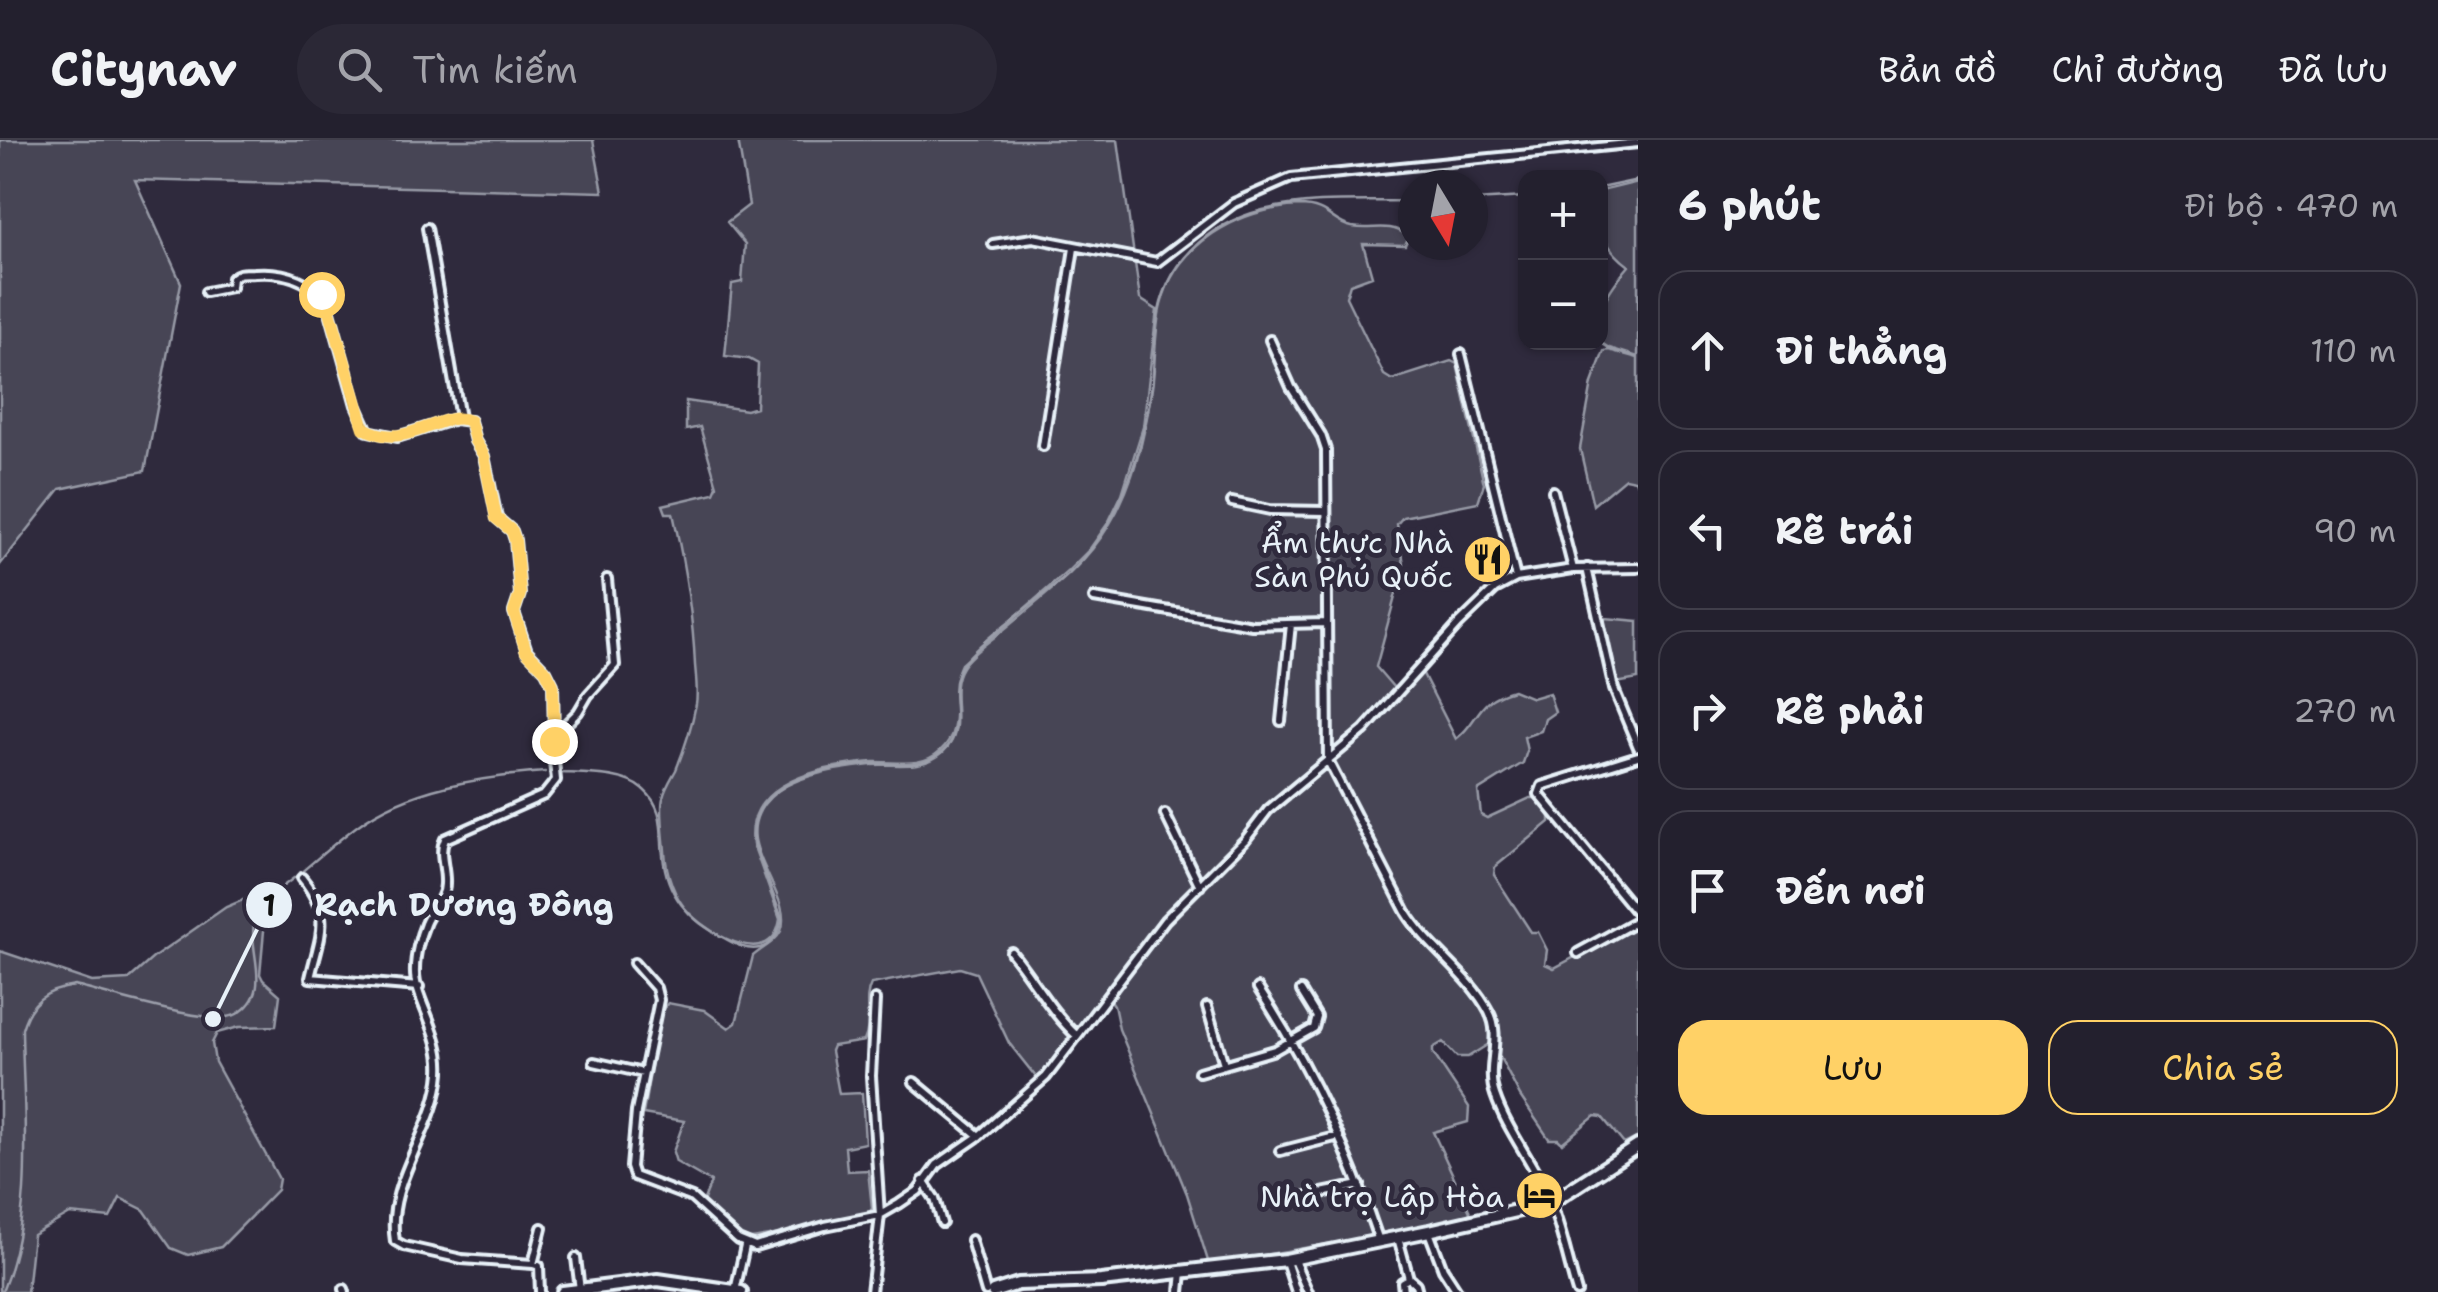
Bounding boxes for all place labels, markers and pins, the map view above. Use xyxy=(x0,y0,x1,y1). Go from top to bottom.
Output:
place label: Ẩm thực Nhà Sàn Phú Quốc xyxy=(1254,520,1453,597)
restaurant icon: Ẩm thực Nhà Sàn Phú Quốc xyxy=(1462,533,1514,585)
callout: Rạch Dương Đông xyxy=(244,874,633,936)
hotel icon: Nhà trọ Lập Hòa xyxy=(1513,1170,1565,1222)
place label: Nhà trọ Lập Hòa xyxy=(1260,1176,1504,1217)

